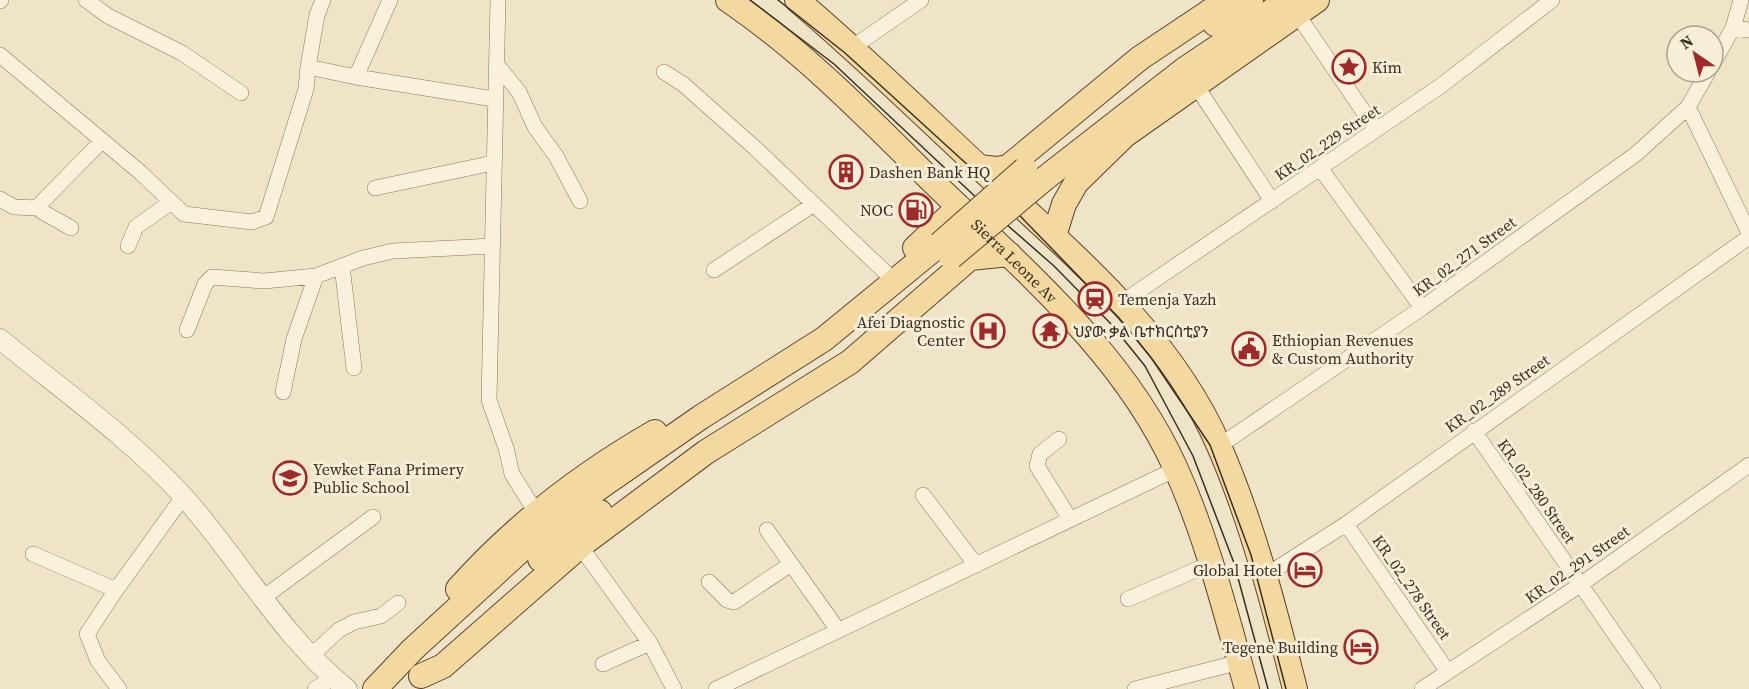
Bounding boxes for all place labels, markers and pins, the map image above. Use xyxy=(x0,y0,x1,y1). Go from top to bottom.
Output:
place icon: Kim xyxy=(1331,49,1367,85)
place label: Kim xyxy=(1372,56,1402,78)
building icon: Dashen Bank HQ xyxy=(828,154,864,190)
place label: Dashen Bank HQ xyxy=(869,161,990,183)
fuel station icon: NOC xyxy=(898,192,934,228)
place label: NOC xyxy=(860,199,893,221)
station icon: Temenja Yazh xyxy=(1077,281,1113,317)
place label: Temenja Yazh xyxy=(1118,288,1217,310)
place label: Afei Diagnostic Center xyxy=(857,311,965,351)
hospital icon: Afei Diagnostic Center xyxy=(970,313,1006,349)
temple icon: ህያው ቃል ቤተክርስቲያን xyxy=(1032,313,1068,349)
place label: ህያው ቃል ቤተክርስቲያን xyxy=(1073,320,1209,342)
place label: Ethiopian Revenues & Custom Authority xyxy=(1272,329,1415,369)
public building icon: Ethiopian Revenues & Custom Authority xyxy=(1231,331,1267,367)
place label: Yewket Fana Primery Public School xyxy=(313,458,465,498)
school or university icon: Yewket Fana Primery Public School xyxy=(272,460,308,496)
hotel icon: Global Hotel xyxy=(1287,552,1323,588)
place label: Global Hotel xyxy=(1193,559,1282,581)
hotel icon: Tegene Building xyxy=(1343,629,1379,665)
place label: Tegene Building xyxy=(1223,636,1338,658)

